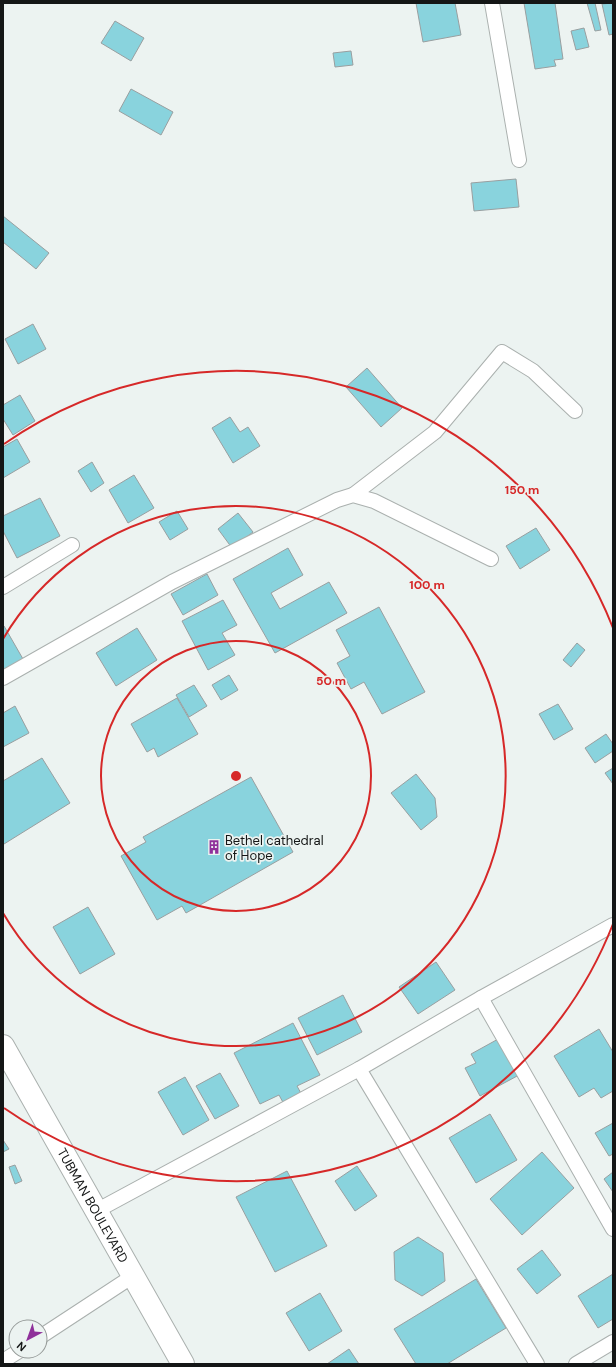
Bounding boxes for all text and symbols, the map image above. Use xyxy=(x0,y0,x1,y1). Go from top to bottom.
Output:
text: 150 m xyxy=(505,482,539,498)
text: 100 m xyxy=(409,577,445,593)
text: 50 m xyxy=(316,673,346,689)
centre of rings xyxy=(229,769,243,783)
place label: Bethel cathedral of Hope xyxy=(225,832,324,864)
building icon: Bethel cathedral of Hope xyxy=(206,839,222,855)
street label: TUBMAN BOULEVARD xyxy=(54,1145,132,1266)
north arrow xyxy=(8,1319,48,1359)
text: N xyxy=(14,1339,29,1354)

